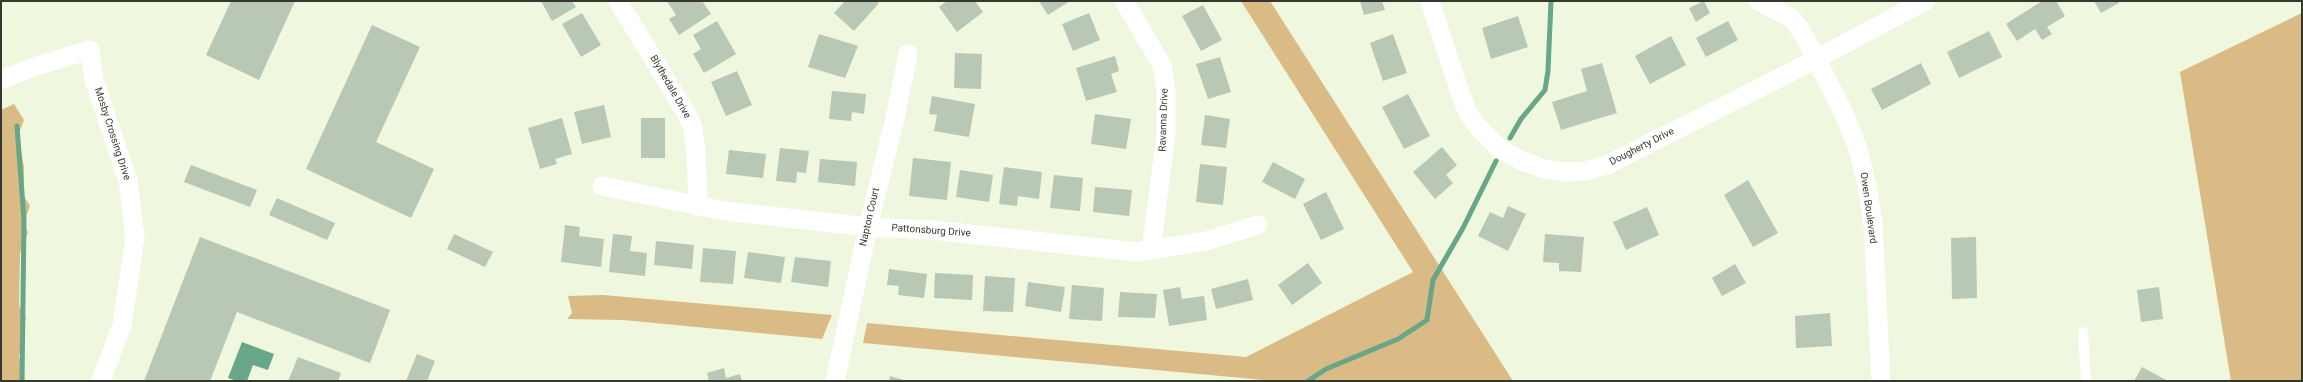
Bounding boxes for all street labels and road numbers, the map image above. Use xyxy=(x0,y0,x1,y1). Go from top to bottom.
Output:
street label: Blythedale Drive xyxy=(647,53,693,121)
street label: Mosby Crossing Drive xyxy=(91,86,133,182)
street label: Ravanna Drive xyxy=(1157,88,1171,152)
street label: Dougherty Drive xyxy=(1608,126,1676,168)
street label: Owen Boulevard xyxy=(1857,172,1879,244)
street label: Napton Court xyxy=(857,187,883,247)
street label: Pattonsburg Drive xyxy=(891,222,971,240)

